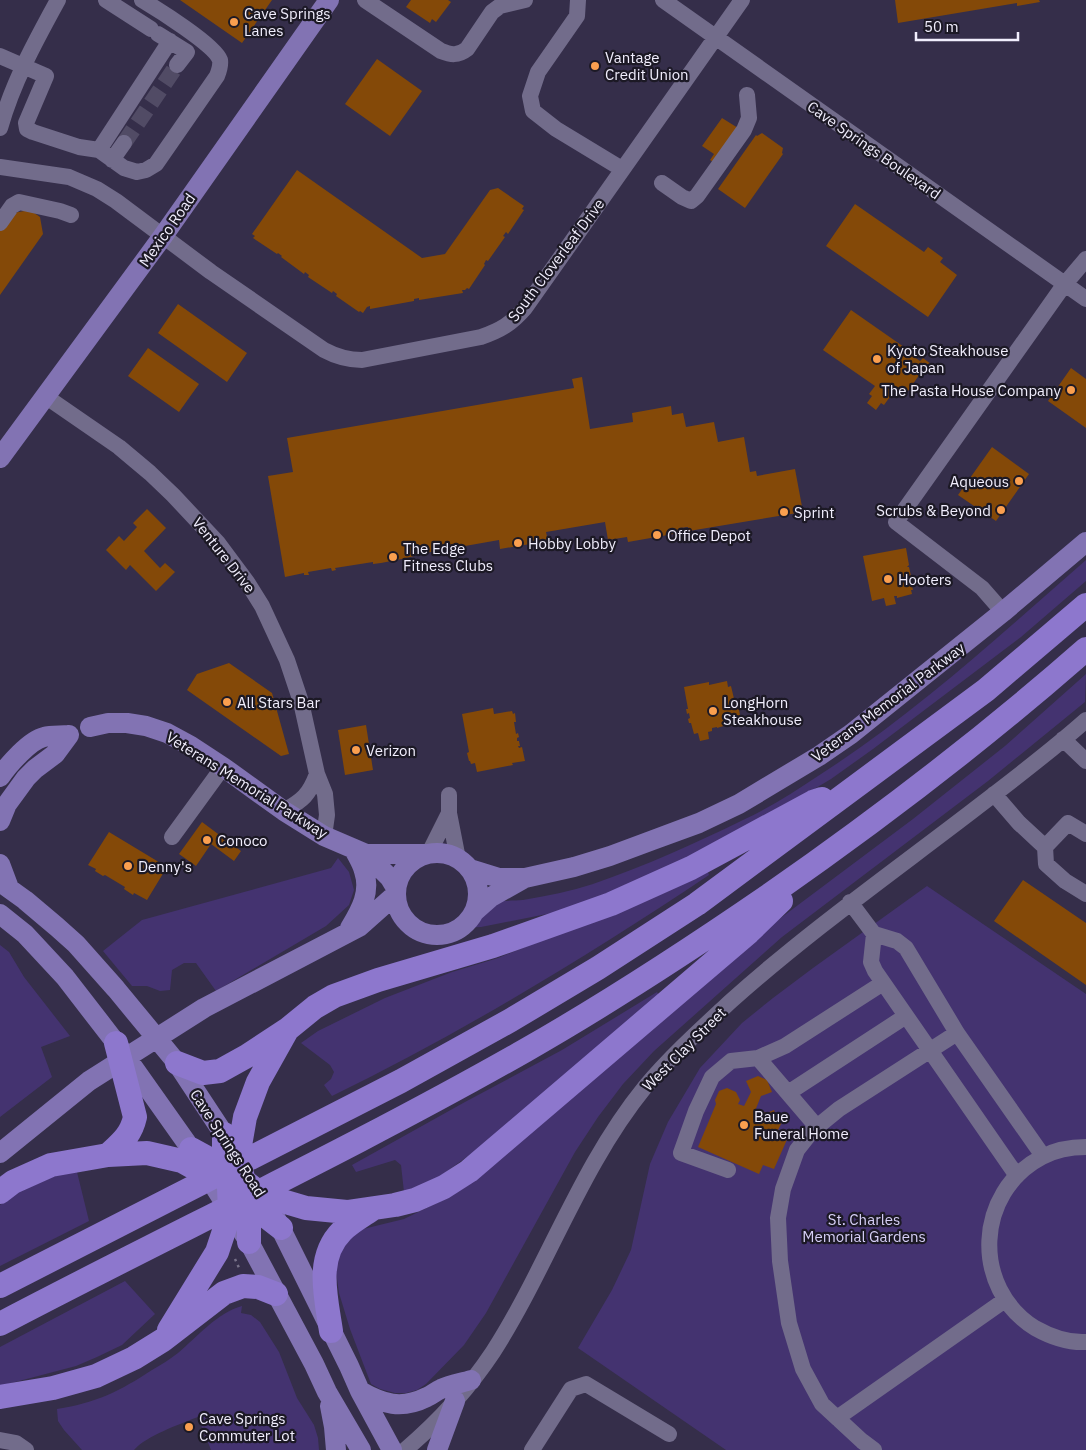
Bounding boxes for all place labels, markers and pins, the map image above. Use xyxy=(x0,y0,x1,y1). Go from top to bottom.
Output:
place label: Cave Springs Lanes xyxy=(244,4,331,40)
marker: Cave Springs Lanes xyxy=(228,16,240,28)
place label: Vantage Credit Union xyxy=(605,48,689,84)
marker: Vantage Credit Union xyxy=(589,60,601,72)
place label: Kyoto Steakhouse of Japan xyxy=(887,341,1008,377)
marker: Kyoto Steakhouse of Japan xyxy=(871,353,883,365)
place label: The Pasta House Company xyxy=(881,381,1062,400)
marker: The Pasta House Company xyxy=(1065,384,1077,396)
place label: Aqueous xyxy=(950,472,1009,491)
marker: Aqueous xyxy=(1013,475,1025,487)
place label: Scrubs & Beyond xyxy=(876,501,991,520)
place label: Sprint xyxy=(794,503,834,522)
marker: Scrubs & Beyond xyxy=(995,504,1007,516)
marker: Sprint xyxy=(778,506,790,518)
place label: Office Depot xyxy=(667,526,751,545)
marker: Office Depot xyxy=(651,529,663,541)
place label: Hobby Lobby xyxy=(528,534,616,553)
marker: Hobby Lobby xyxy=(512,537,524,549)
place label: The Edge Fitness Clubs xyxy=(403,539,493,575)
marker: The Edge Fitness Clubs xyxy=(387,551,399,563)
place label: Hooters xyxy=(898,570,952,589)
marker: Hooters xyxy=(882,573,894,585)
place label: All Stars Bar xyxy=(237,693,320,712)
place label: LongHorn Steakhouse xyxy=(723,693,802,729)
marker: All Stars Bar xyxy=(221,696,233,708)
marker: LongHorn Steakhouse xyxy=(707,705,719,717)
place label: Verizon xyxy=(366,741,416,760)
marker: Verizon xyxy=(350,744,362,756)
place label: Conoco xyxy=(217,831,268,850)
marker: Conoco xyxy=(201,834,213,846)
place label: Denny's xyxy=(138,857,192,876)
marker: Denny's xyxy=(122,860,134,872)
place label: Baue Funeral Home xyxy=(754,1107,849,1143)
marker: Baue Funeral Home xyxy=(738,1119,750,1131)
place label: Cave Springs Commuter Lot xyxy=(199,1409,295,1445)
marker: Cave Springs Commuter Lot xyxy=(183,1421,195,1433)

